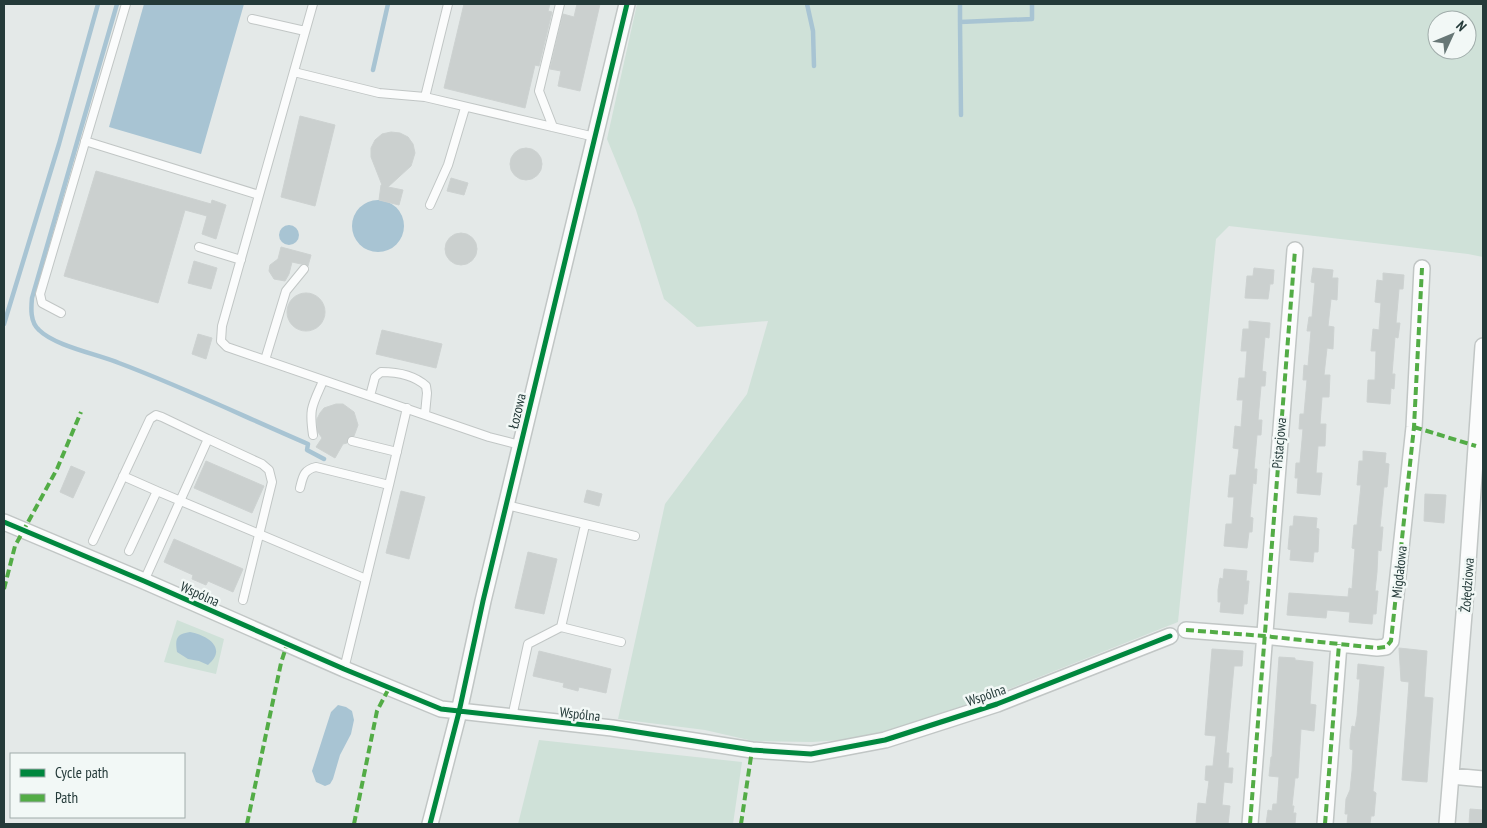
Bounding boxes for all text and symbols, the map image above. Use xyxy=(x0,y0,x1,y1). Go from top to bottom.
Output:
north arrow xyxy=(1427,10,1477,60)
text: N xyxy=(1452,17,1470,35)
street label: Łozowa xyxy=(504,392,530,430)
street label: Pistacjowa xyxy=(1268,417,1290,469)
street label: Migdałowa xyxy=(1387,545,1411,599)
street label: Żołędziowa xyxy=(1456,557,1478,613)
street label: Wspólna xyxy=(178,577,222,611)
street label: Wspólna xyxy=(964,680,1008,710)
street label: Wspólna xyxy=(559,703,601,725)
legend xyxy=(10,753,185,818)
text: Cycle path xyxy=(55,763,108,782)
text: Path xyxy=(55,788,78,807)

